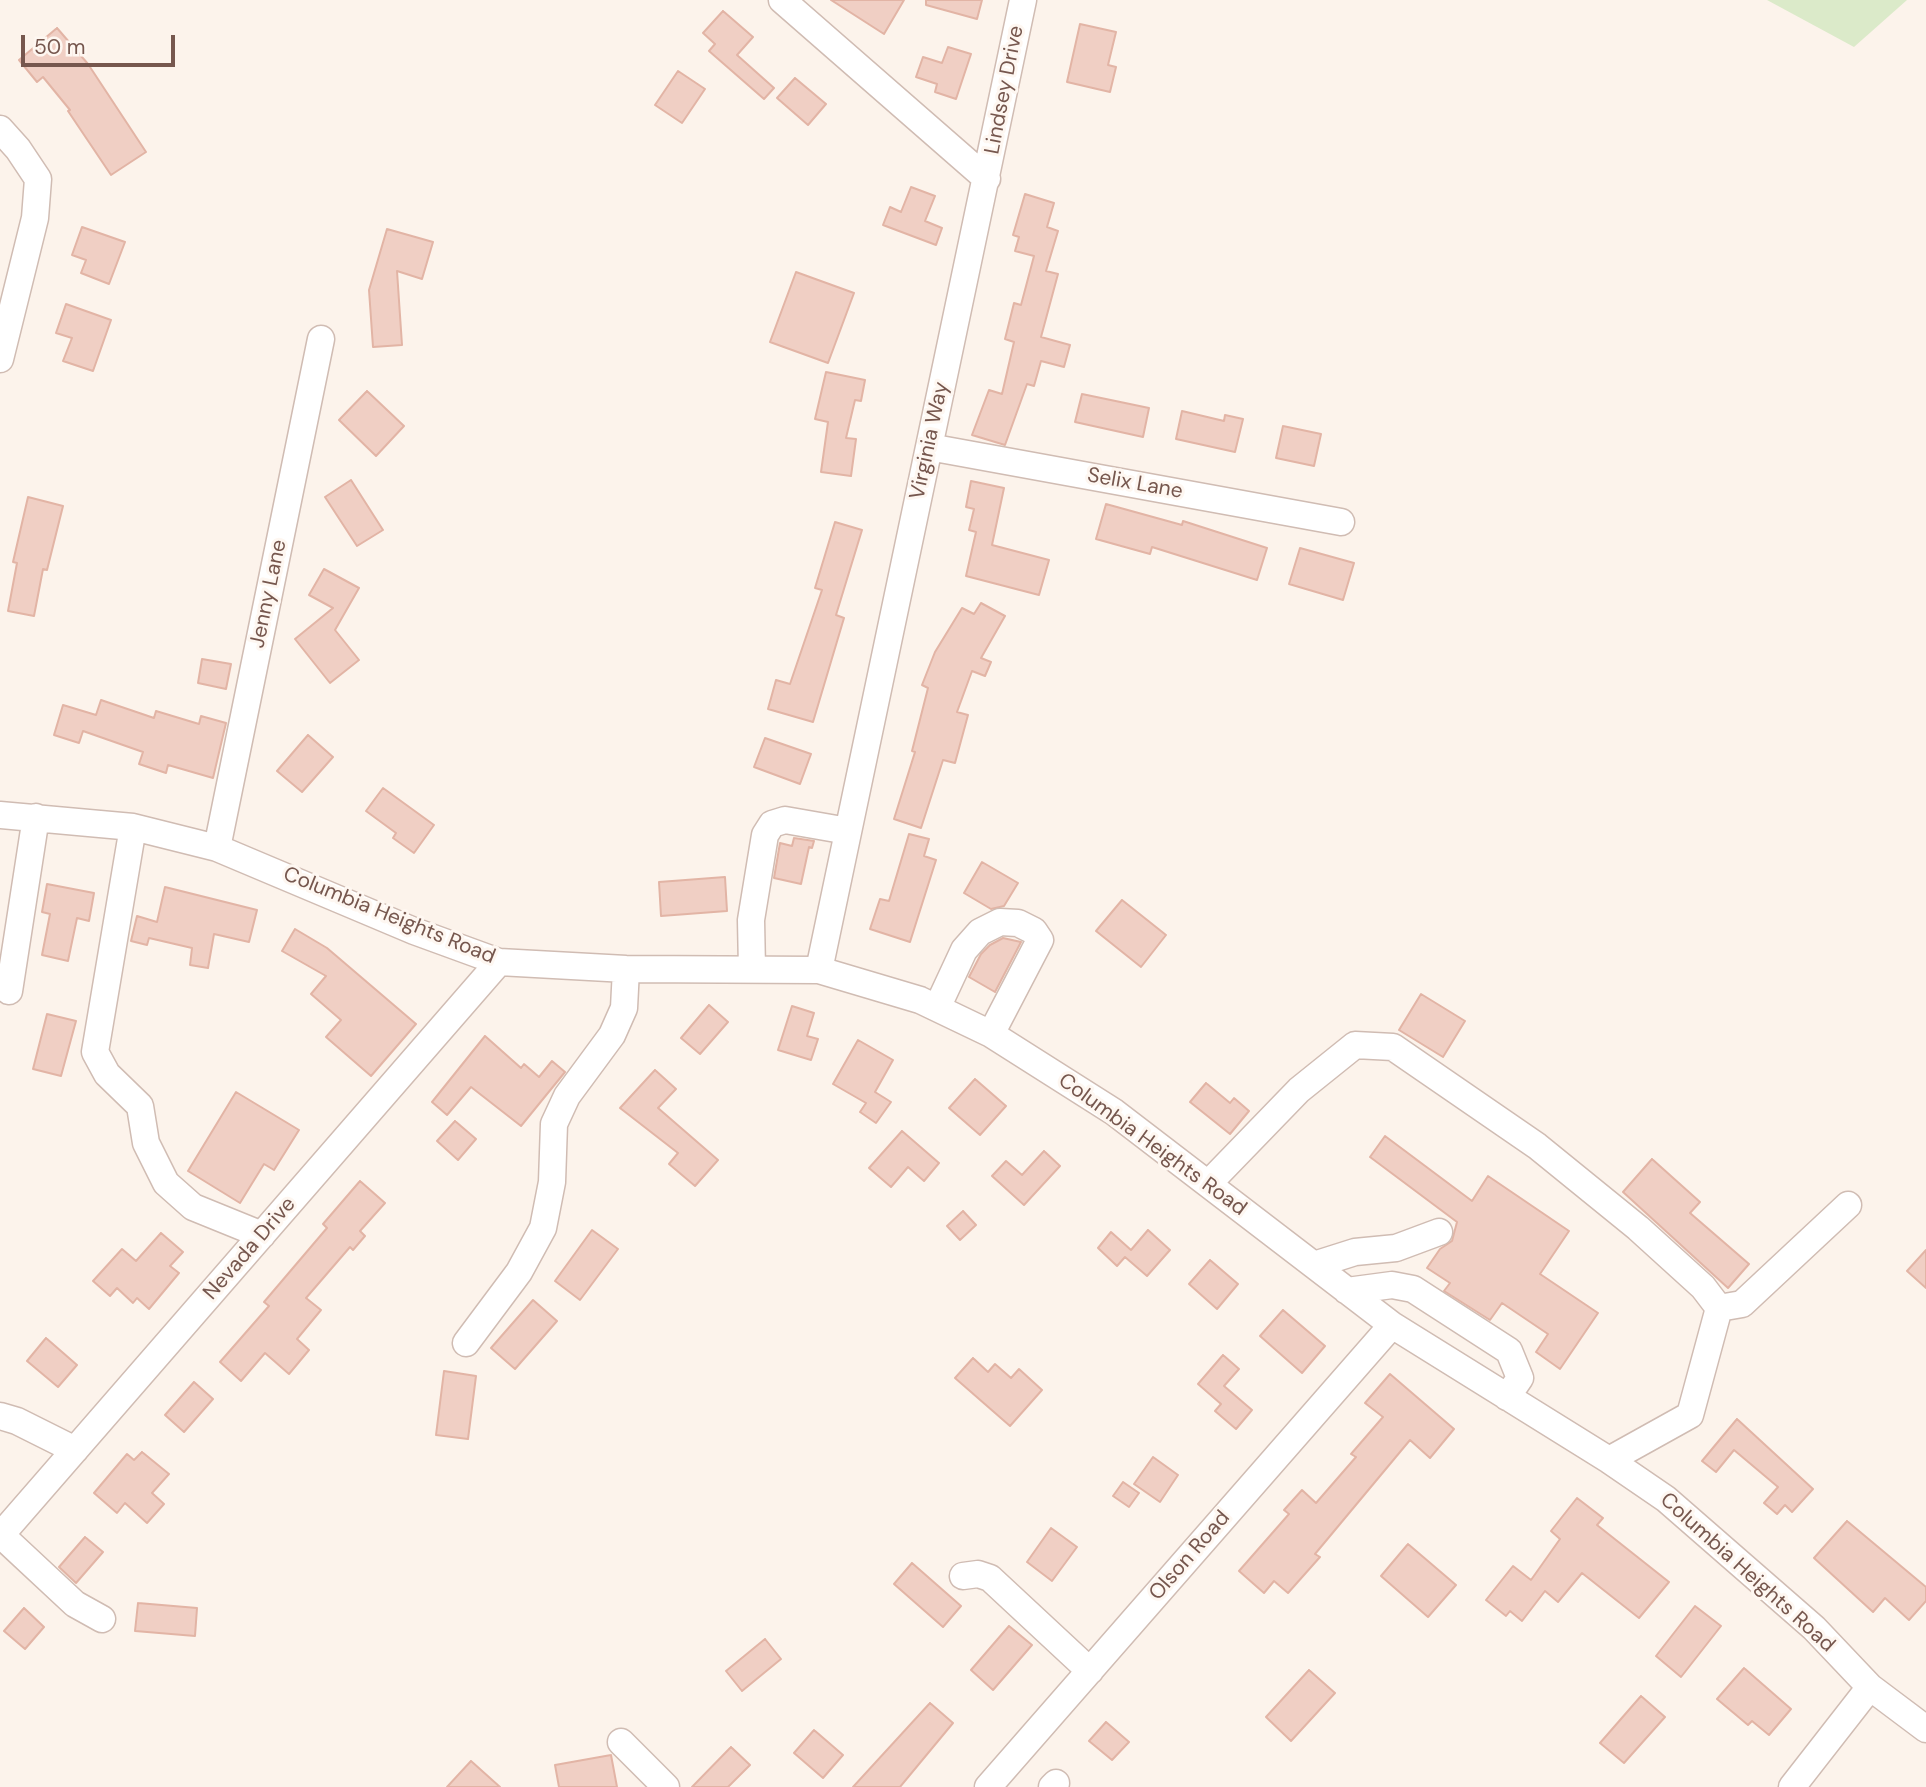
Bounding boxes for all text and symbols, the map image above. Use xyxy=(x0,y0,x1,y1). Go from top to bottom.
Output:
scale bar xyxy=(24,21,178,65)
street label: Lindsey Drive xyxy=(980,24,1030,156)
text: 50 m xyxy=(34,33,85,61)
street label: Virginia Way xyxy=(905,380,955,502)
street label: Selix Lane xyxy=(1085,463,1185,505)
street label: Jenny Lane xyxy=(245,538,293,650)
street label: Columbia Heights Road xyxy=(279,862,499,970)
street label: Columbia Heights Road xyxy=(1053,1068,1251,1222)
street label: Nevada Drive xyxy=(199,1192,301,1306)
street label: Columbia Heights Road xyxy=(1654,1488,1840,1658)
street label: Olson Road xyxy=(1144,1506,1236,1606)

